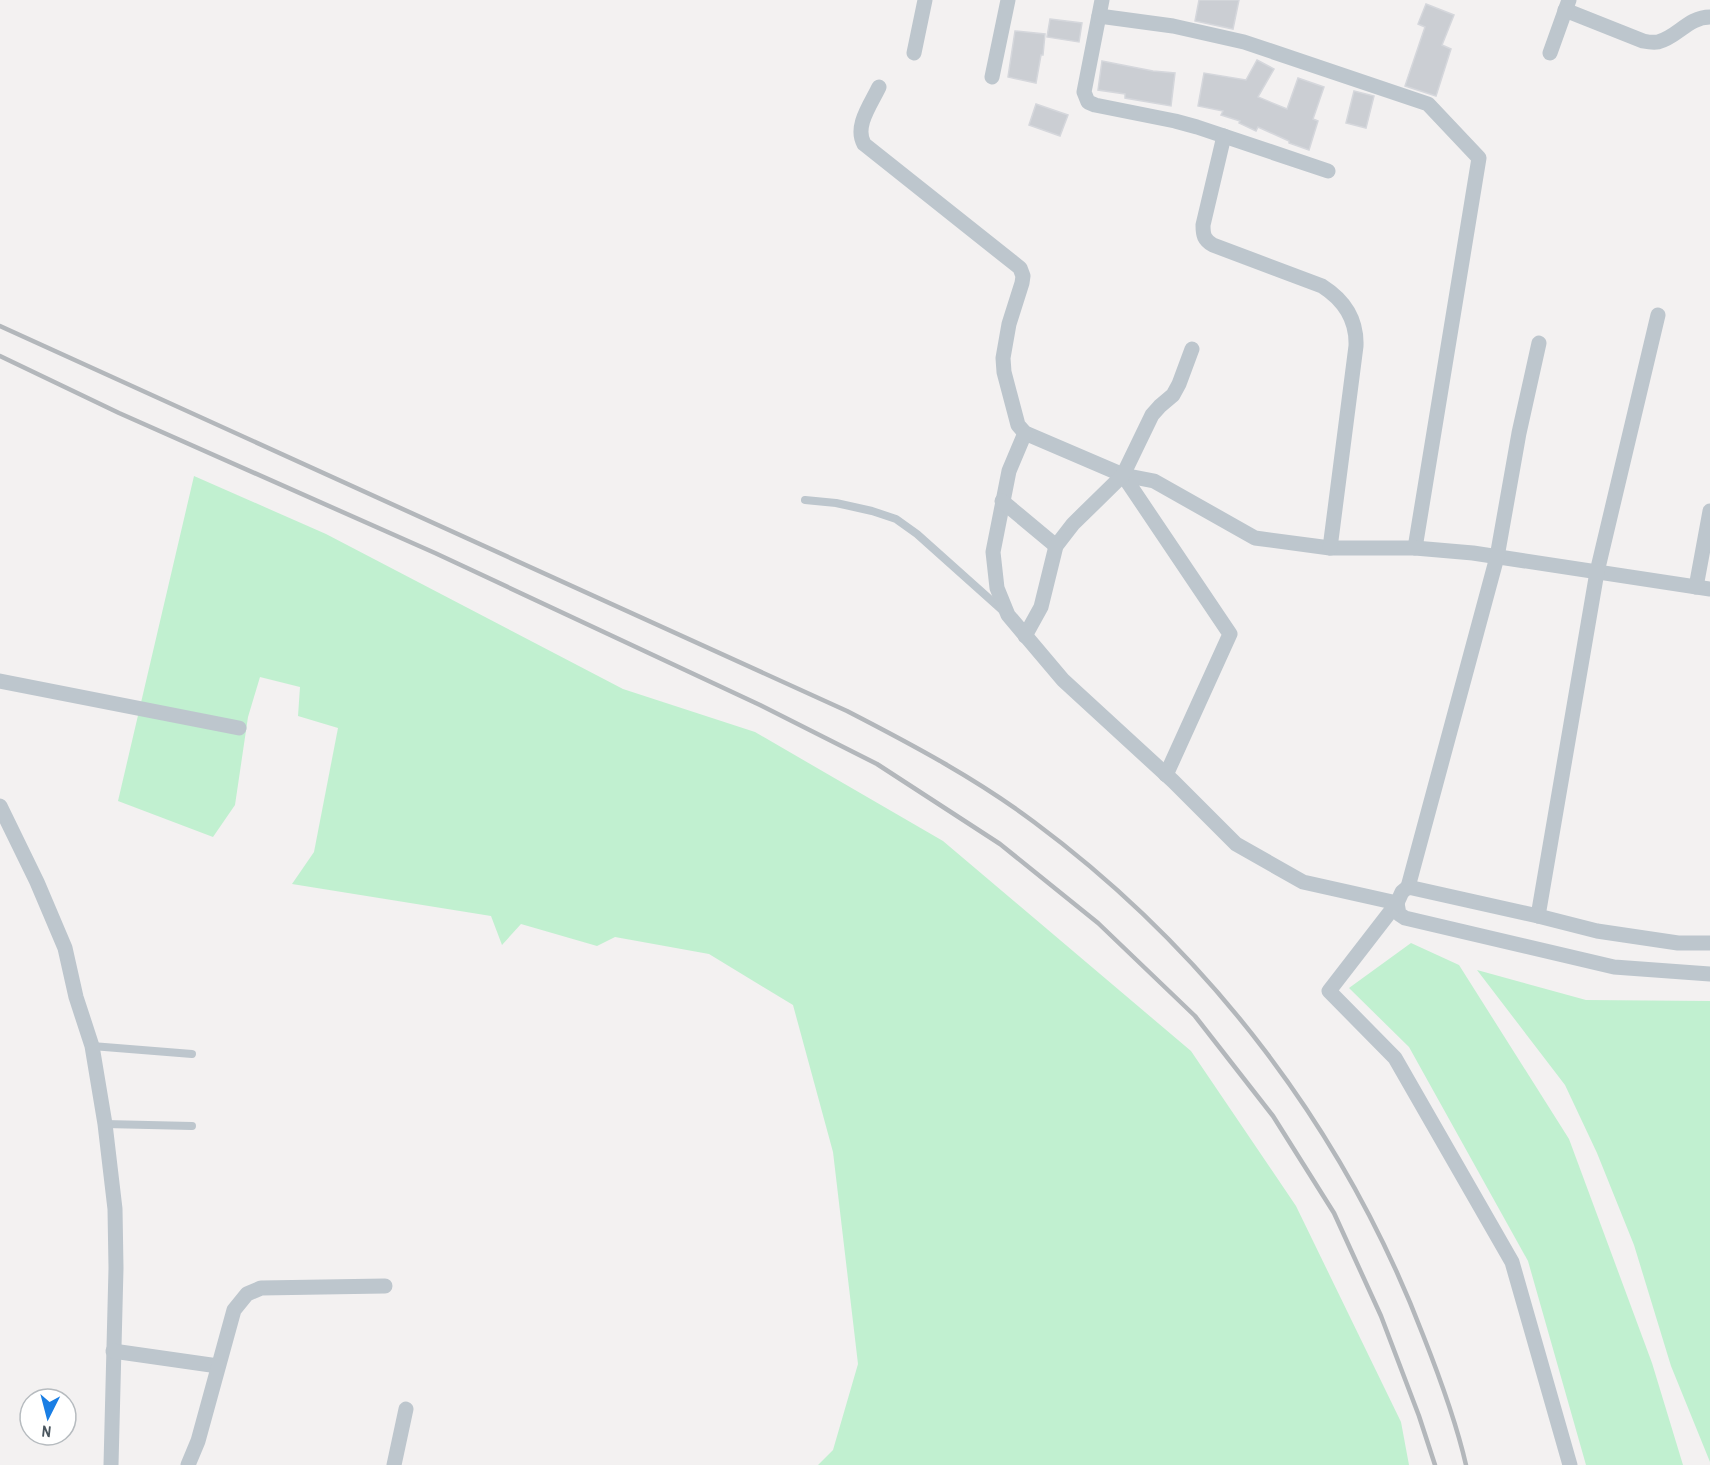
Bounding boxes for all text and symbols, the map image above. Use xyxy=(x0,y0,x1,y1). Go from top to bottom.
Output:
north arrow xyxy=(18,1387,78,1447)
text: N xyxy=(41,1420,52,1443)

